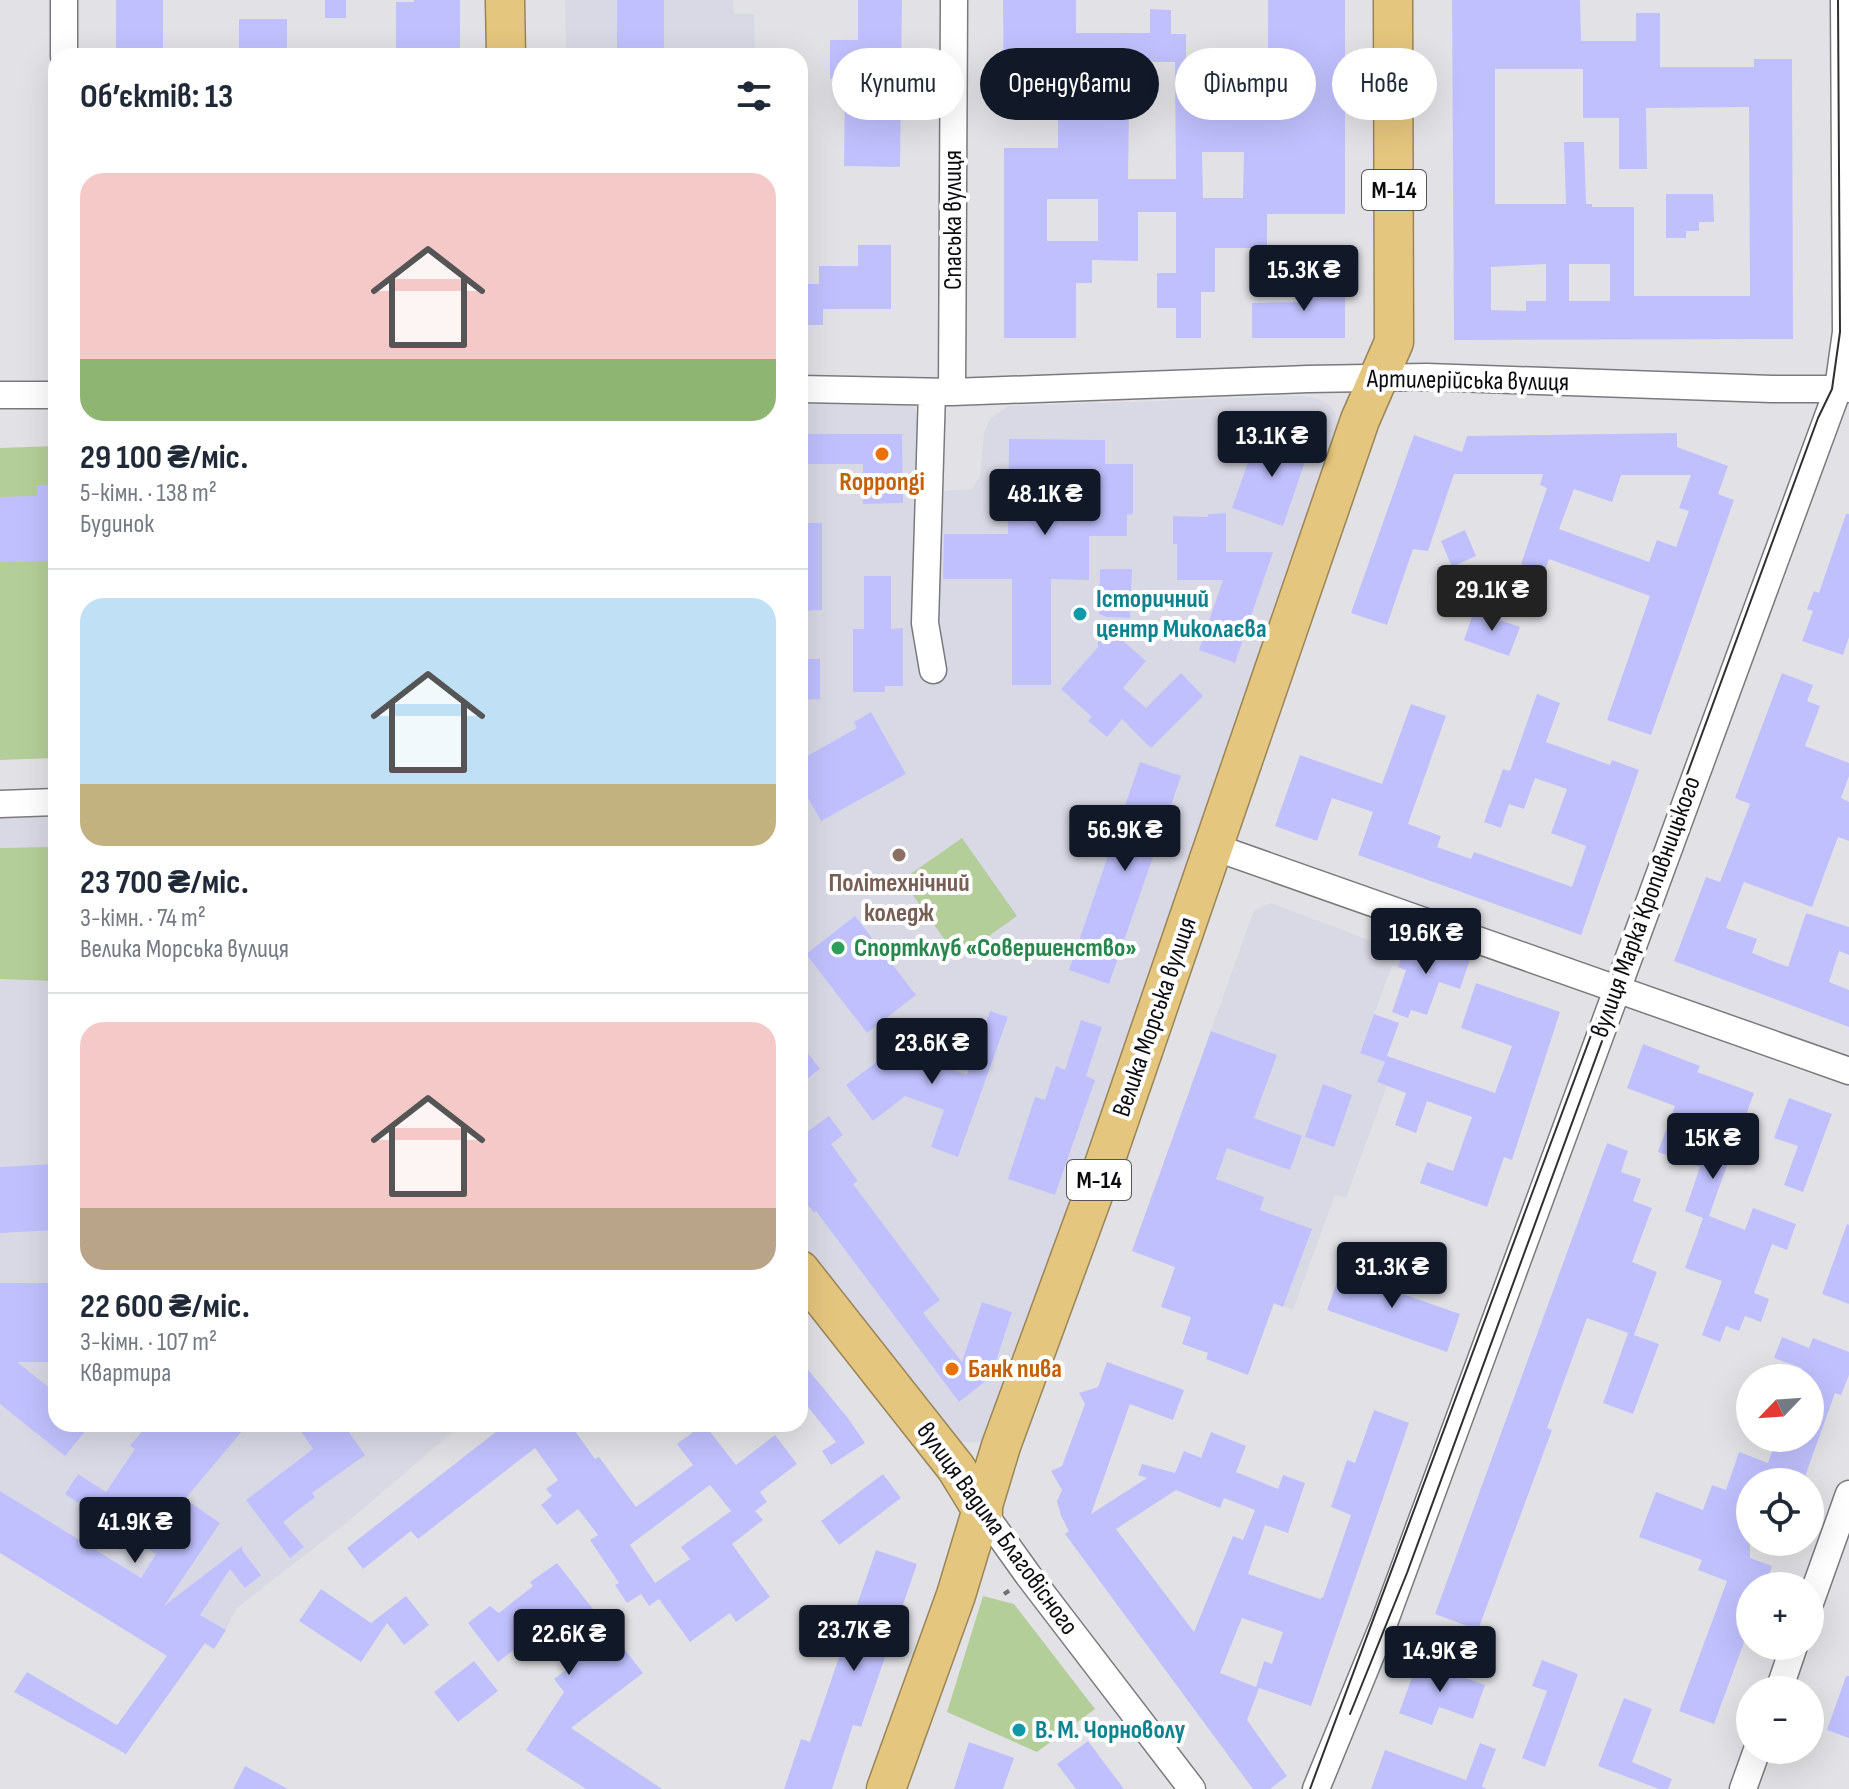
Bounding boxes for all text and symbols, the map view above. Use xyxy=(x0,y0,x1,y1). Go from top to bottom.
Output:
chip: Купити xyxy=(832,48,964,120)
chip: Орендувати xyxy=(980,48,1159,120)
chip: Фільтри xyxy=(1175,48,1316,120)
chip: Нове xyxy=(1332,48,1437,120)
icon: filters xyxy=(732,74,776,118)
text: Об’єктів: 13 xyxy=(80,76,233,117)
street label: Спаська вулиця xyxy=(938,150,969,290)
road number: М-14 xyxy=(1362,170,1426,210)
icon: home xyxy=(356,225,500,369)
pin: 15.3K ₴ xyxy=(1230,245,1378,313)
text: 15.3K ₴ xyxy=(1267,255,1341,286)
street label: Артилерійська вулиця xyxy=(1366,364,1569,398)
pin: 13.1K ₴ xyxy=(1198,411,1346,479)
text: 13.1K ₴ xyxy=(1236,421,1308,452)
text: 29 100 ₴/міс. xyxy=(80,437,248,478)
marker: Roppongi xyxy=(873,445,891,463)
place label: Roppongi xyxy=(839,467,925,498)
pin: 48.1K ₴ xyxy=(971,469,1119,537)
text: 5-кімн. · 138 m² xyxy=(80,478,217,509)
text: 48.1K ₴ xyxy=(1007,479,1083,510)
text: Будинок xyxy=(80,509,154,540)
pin: 29.1K ₴ xyxy=(1418,565,1566,633)
text: 29.1K ₴ xyxy=(1455,575,1529,606)
place label: Історичний центр Миколаєва xyxy=(1096,584,1267,645)
marker: Історичний центр Миколаєва xyxy=(1071,605,1089,623)
icon: home xyxy=(356,650,500,794)
street label: вулиця Марка Кропивницького xyxy=(1584,772,1708,1042)
pin: 56.9K ₴ xyxy=(1051,805,1199,873)
text: 56.9K ₴ xyxy=(1087,815,1163,846)
marker: Політехнічний коледж xyxy=(890,846,908,864)
text: 23 700 ₴/міс. xyxy=(80,862,249,903)
place label: Політехнічний коледж xyxy=(828,868,970,929)
text: 3-кімн. · 74 m² xyxy=(80,903,206,934)
pin: 19.6K ₴ xyxy=(1352,908,1500,976)
street label: Велика Морська вулиця xyxy=(1106,913,1204,1121)
text: 19.6K ₴ xyxy=(1389,918,1463,949)
place label: Спортклуб «Совершенство» xyxy=(854,933,1137,964)
text: Велика Морська вулиця xyxy=(80,934,289,965)
marker: Спортклуб «Совершенство» xyxy=(829,939,847,957)
pin: 23.6K ₴ xyxy=(858,1018,1006,1086)
text: 23.6K ₴ xyxy=(895,1028,969,1059)
icon: home xyxy=(356,1074,500,1218)
pin: 15K ₴ xyxy=(1657,1113,1769,1181)
text: 15K ₴ xyxy=(1685,1123,1741,1154)
road number: М-14 xyxy=(1067,1160,1131,1200)
pin: 31.3K ₴ xyxy=(1318,1242,1466,1310)
text: 31.3K ₴ xyxy=(1355,1252,1429,1283)
text: 22 600 ₴/міс. xyxy=(80,1286,250,1327)
text: 3-кімн. · 107 m² xyxy=(80,1327,217,1358)
place label: Банк пива xyxy=(968,1354,1062,1385)
text: Квартира xyxy=(80,1358,171,1389)
marker: Банк пива xyxy=(943,1360,961,1378)
north arrow xyxy=(1736,1364,1824,1452)
map controls xyxy=(1736,1364,1824,1764)
street label: вулиця Вадима Благовісного xyxy=(909,1417,1085,1641)
button: locate xyxy=(1736,1468,1824,1556)
pin: 41.9K ₴ xyxy=(61,1497,209,1565)
text: 41.9K ₴ xyxy=(97,1507,173,1538)
button: + xyxy=(1736,1572,1824,1660)
pin: 23.7K ₴ xyxy=(780,1605,928,1673)
pin: 22.6K ₴ xyxy=(495,1609,643,1677)
text: 23.7K ₴ xyxy=(817,1615,891,1646)
text: 22.6K ₴ xyxy=(532,1619,606,1650)
pin: 14.9K ₴ xyxy=(1366,1626,1514,1694)
text: 14.9K ₴ xyxy=(1403,1636,1477,1667)
button: − xyxy=(1736,1676,1824,1764)
place label: В. М. Чорноволу xyxy=(1035,1715,1185,1746)
marker: В. М. Чорноволу xyxy=(1010,1721,1028,1739)

